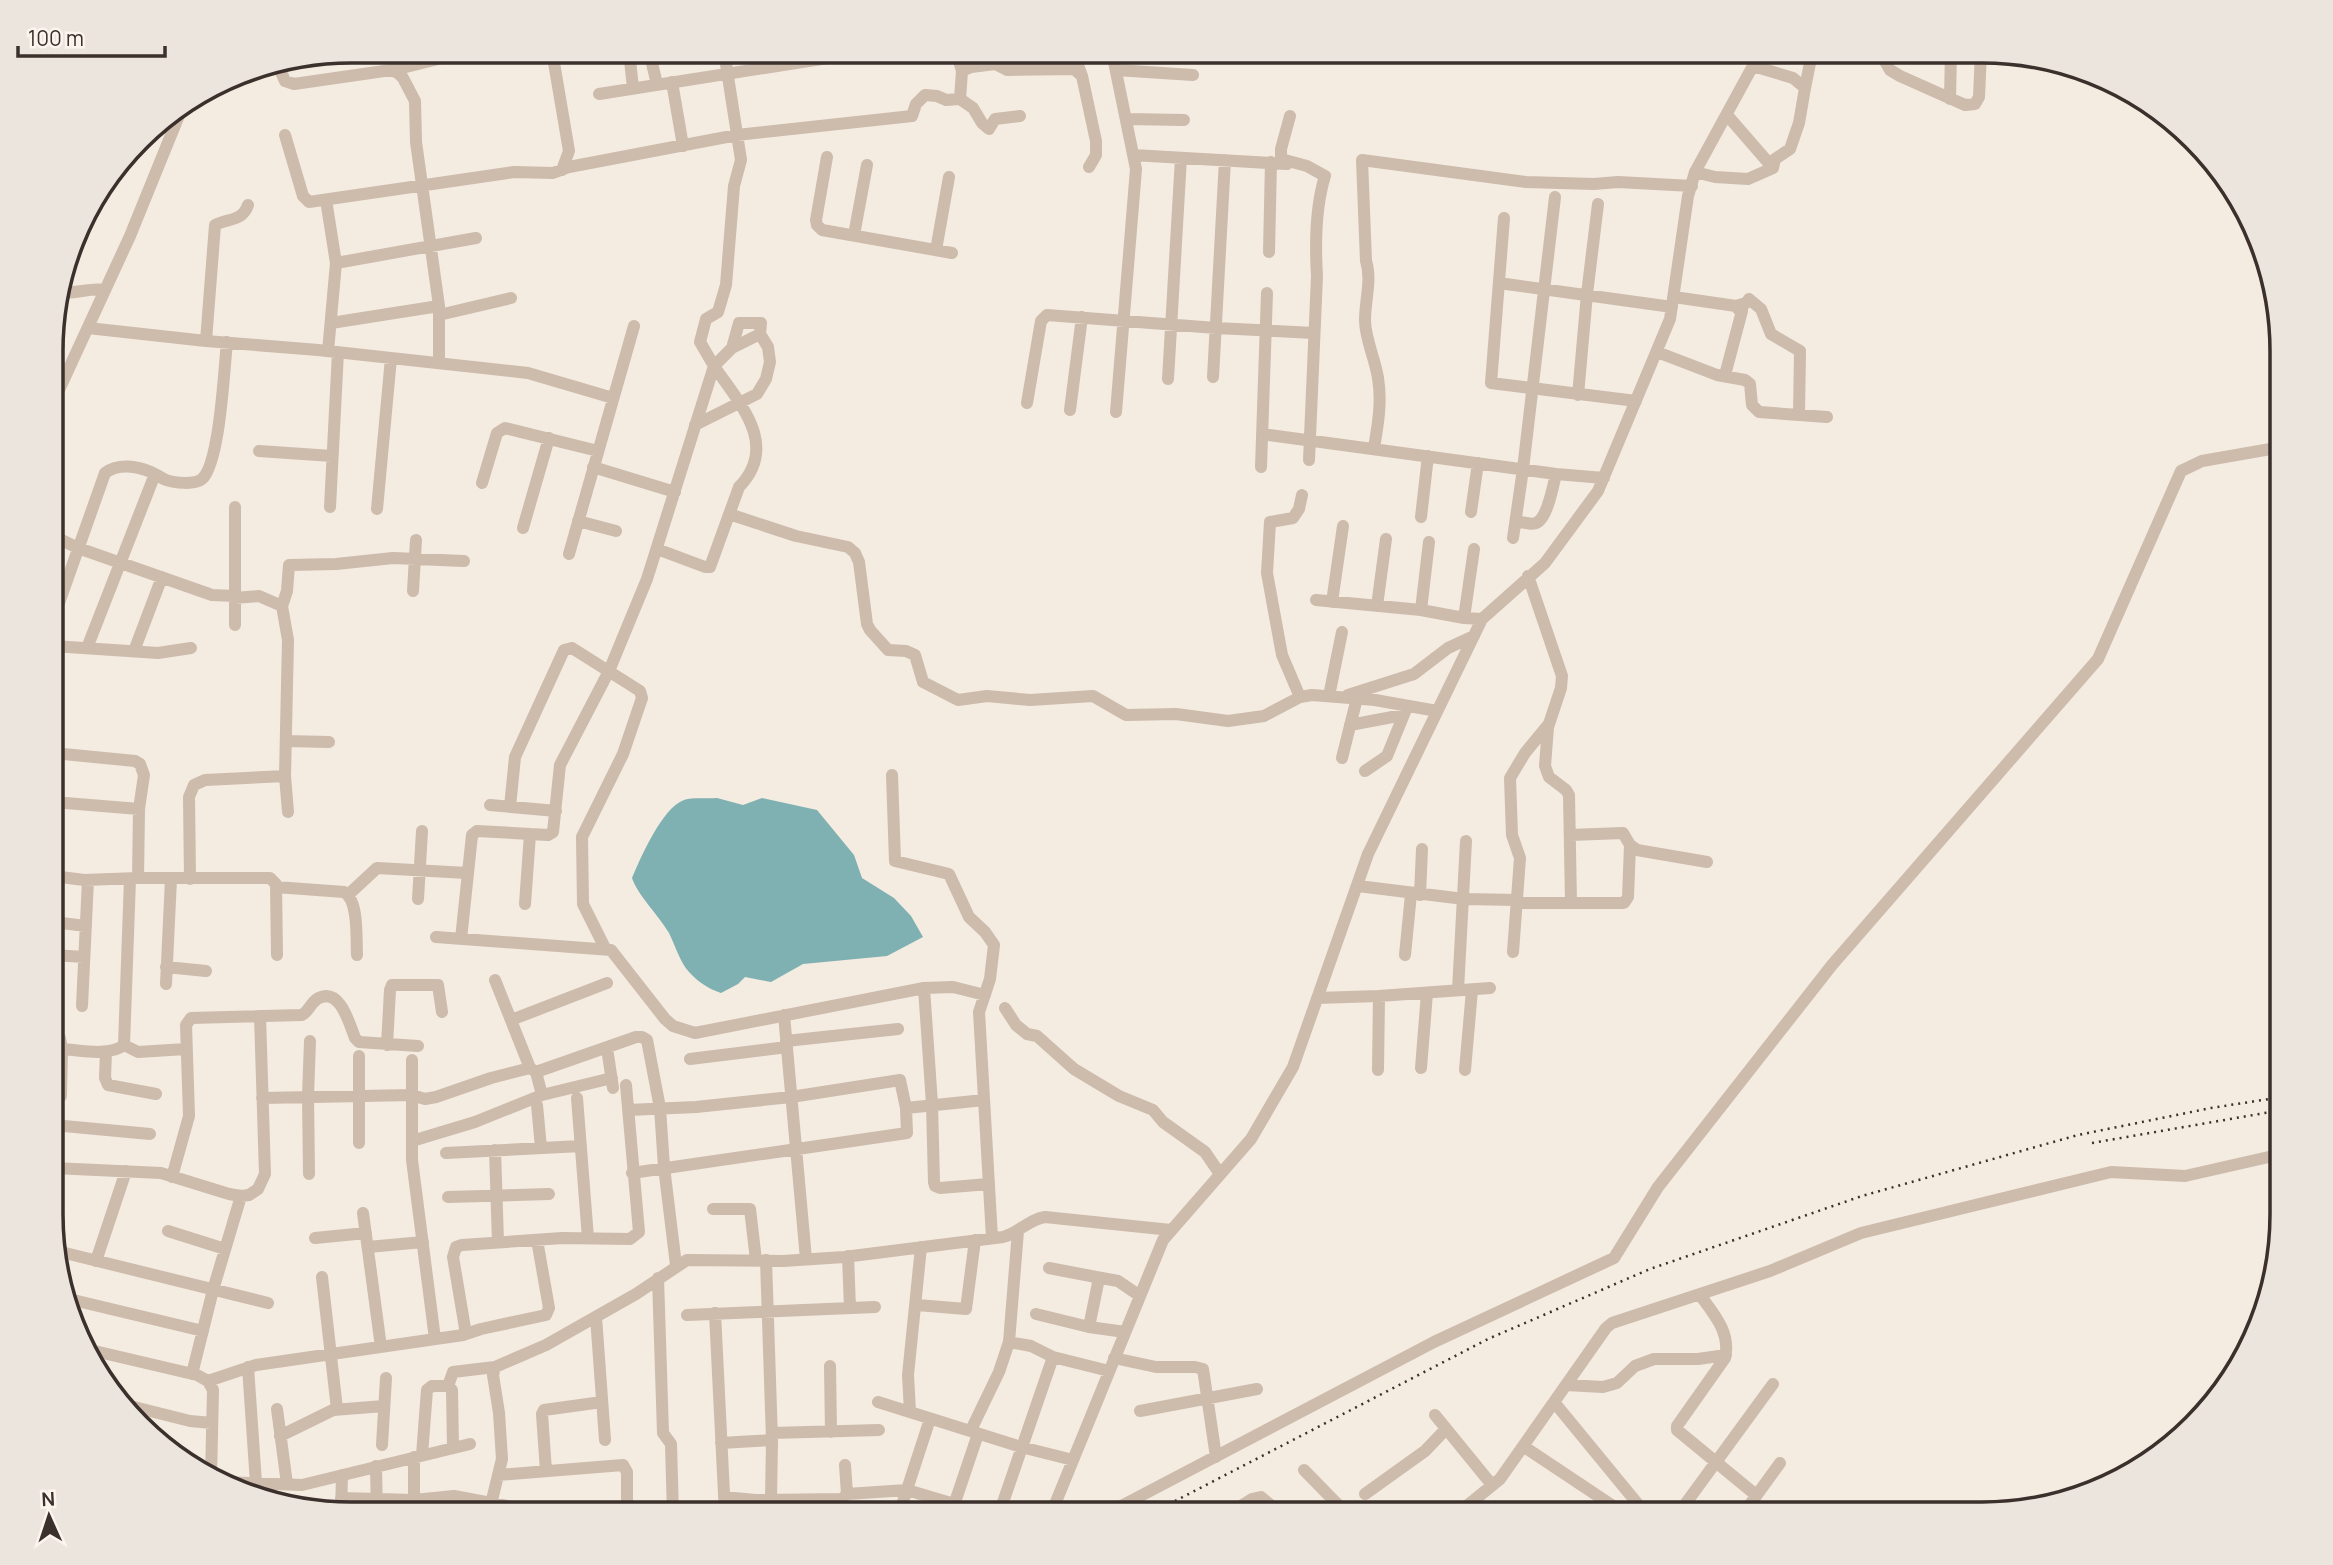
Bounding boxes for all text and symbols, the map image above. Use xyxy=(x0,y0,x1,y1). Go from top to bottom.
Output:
scale bar xyxy=(18,14,164,58)
text: 100 m xyxy=(28,24,84,52)
north arrow xyxy=(14,1481,84,1551)
text: N xyxy=(41,1486,56,1512)

